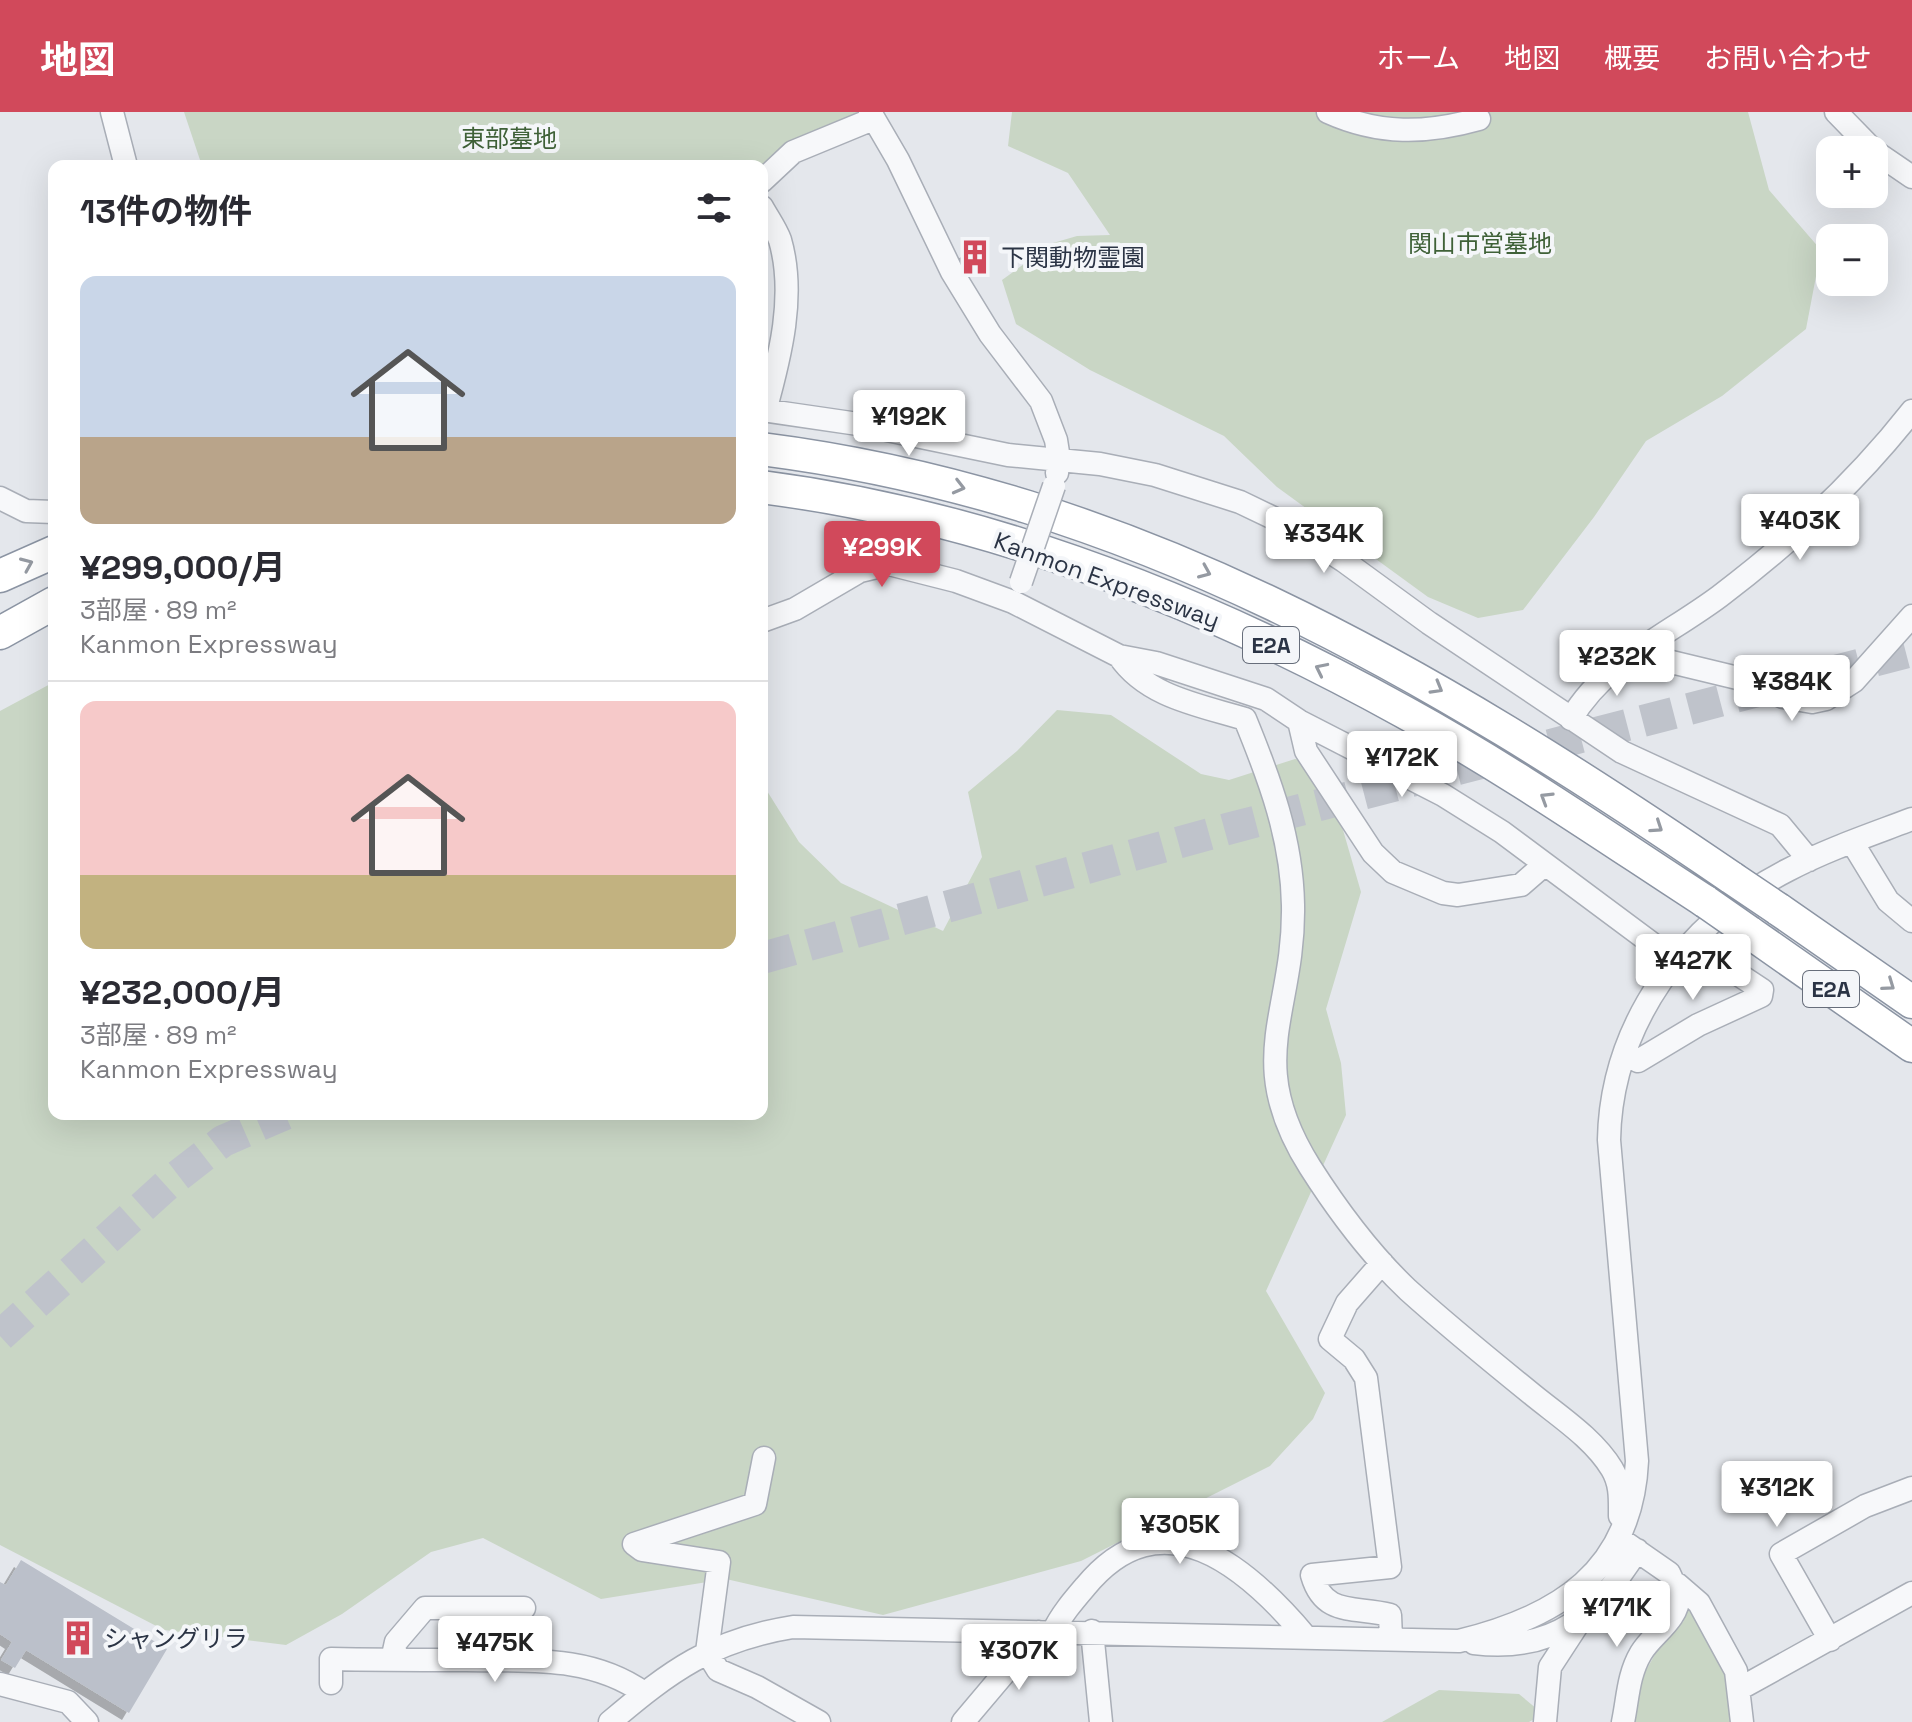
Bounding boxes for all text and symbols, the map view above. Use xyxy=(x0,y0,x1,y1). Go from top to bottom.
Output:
text: 地図 xyxy=(40,36,116,84)
text: ホーム xyxy=(1377,40,1460,76)
text: 地図 xyxy=(1504,40,1560,76)
text: 概要 xyxy=(1604,40,1660,76)
text: お問い合わせ xyxy=(1704,40,1872,76)
park label: 東部墓地 xyxy=(461,123,557,154)
map controls xyxy=(1816,136,1888,296)
button: + xyxy=(1816,136,1888,208)
icon: filters xyxy=(692,186,736,230)
text: 13件の物件 xyxy=(80,190,252,233)
button: − xyxy=(1816,224,1888,296)
park label: 関山市営墓地 xyxy=(1408,228,1552,259)
building icon: 下関動物霊園 xyxy=(956,238,994,276)
place label: 下関動物霊園 xyxy=(1001,242,1145,273)
icon: home xyxy=(336,328,480,472)
pin: ¥192K xyxy=(853,390,965,458)
text: ¥192K xyxy=(871,399,947,433)
one-way arrow xyxy=(952,478,966,495)
pin: ¥403K xyxy=(1744,494,1856,562)
text: ¥403K xyxy=(1759,503,1841,537)
pin: ¥334K xyxy=(1268,507,1380,575)
text: ¥334K xyxy=(1284,516,1364,550)
pin: ¥299K xyxy=(826,521,938,589)
street label: Kanmon Expressway xyxy=(990,525,1224,635)
text: ¥299K xyxy=(842,530,922,564)
text: ¥299,000/月 xyxy=(80,546,286,589)
one-way arrow xyxy=(19,557,33,573)
one-way arrow xyxy=(1196,563,1211,579)
text: 3部屋 · 89 m² xyxy=(80,593,237,627)
text: Kanmon Expressway xyxy=(80,627,338,661)
road number: E2A xyxy=(1243,627,1299,663)
pin: ¥232K xyxy=(1561,630,1673,698)
text: ¥232K xyxy=(1577,639,1657,673)
pin: ¥384K xyxy=(1736,655,1848,723)
one-way arrow xyxy=(1315,663,1329,679)
text: ¥384K xyxy=(1752,664,1832,698)
one-way arrow xyxy=(1428,678,1443,694)
pin: ¥172K xyxy=(1346,731,1458,799)
text: ¥172K xyxy=(1365,740,1439,774)
icon: home xyxy=(336,753,480,897)
one-way arrow xyxy=(1541,793,1555,808)
one-way arrow xyxy=(1648,817,1663,832)
pin: ¥427K xyxy=(1637,934,1749,1002)
text: ¥427K xyxy=(1654,943,1732,977)
text: ¥232,000/月 xyxy=(80,971,285,1014)
road number: E2A xyxy=(1803,971,1859,1007)
one-way arrow xyxy=(1880,975,1894,990)
text: 3部屋 · 89 m² xyxy=(80,1018,237,1052)
text: Kanmon Expressway xyxy=(80,1052,338,1086)
pin: ¥312K xyxy=(1721,1461,1833,1529)
text: ¥312K xyxy=(1740,1470,1814,1504)
pin: ¥305K xyxy=(1124,1498,1236,1566)
text: ¥305K xyxy=(1140,1507,1220,1541)
pin: ¥171K xyxy=(1561,1581,1673,1649)
text: ¥171K xyxy=(1582,1590,1652,1624)
pin: ¥475K xyxy=(439,1616,551,1684)
building icon: シャングリラ xyxy=(59,1619,97,1657)
place label: シャングリラ xyxy=(104,1623,248,1654)
pin: ¥307K xyxy=(963,1624,1075,1692)
text: ¥475K xyxy=(456,1625,534,1659)
text: ¥307K xyxy=(980,1633,1058,1667)

